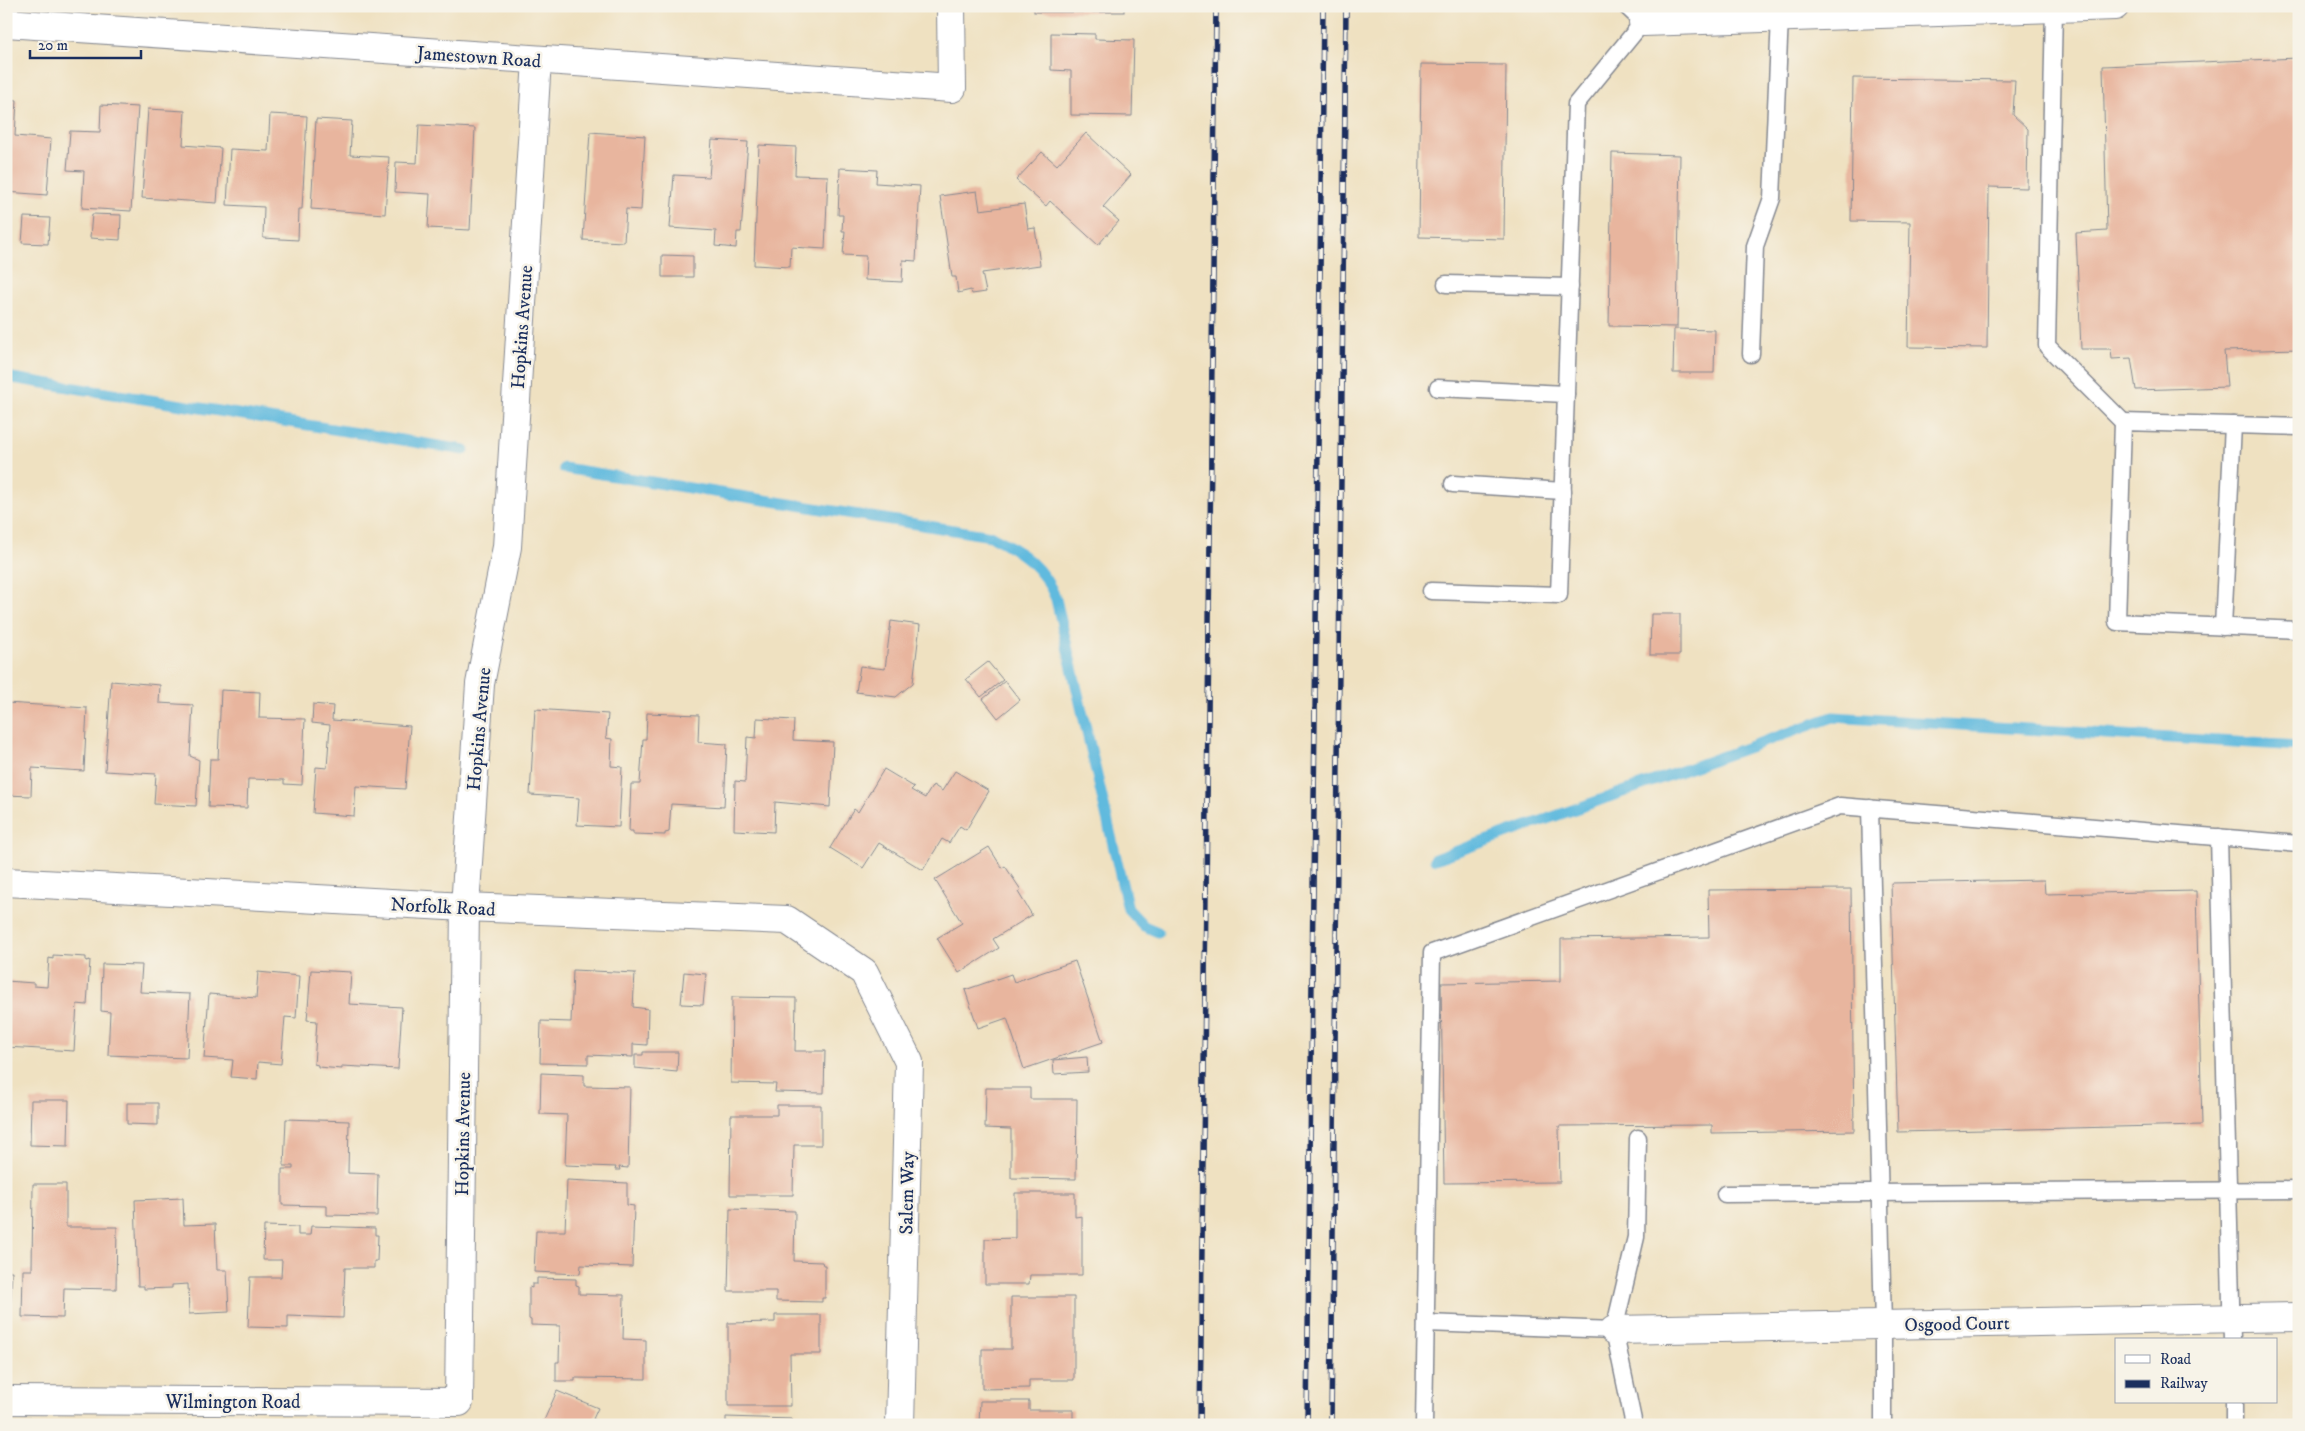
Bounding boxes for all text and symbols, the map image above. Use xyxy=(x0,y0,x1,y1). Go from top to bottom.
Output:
scale bar xyxy=(30,28,141,60)
text: 20 m xyxy=(38,36,68,55)
street label: Jamestown Road xyxy=(414,42,542,73)
street label: Hopkins Avenue xyxy=(507,264,538,390)
street label: Hopkins Avenue xyxy=(463,666,496,792)
street label: Norfolk Road xyxy=(390,893,497,922)
street label: Hopkins Avenue xyxy=(451,1072,476,1196)
street label: Salem Way xyxy=(895,1150,920,1235)
street label: Osgood Court xyxy=(1904,1312,2010,1337)
legend xyxy=(2115,1338,2278,1404)
text: Road xyxy=(2160,1350,2192,1369)
text: Railway xyxy=(2160,1374,2208,1393)
street label: Wilmington Road xyxy=(164,1391,301,1414)

